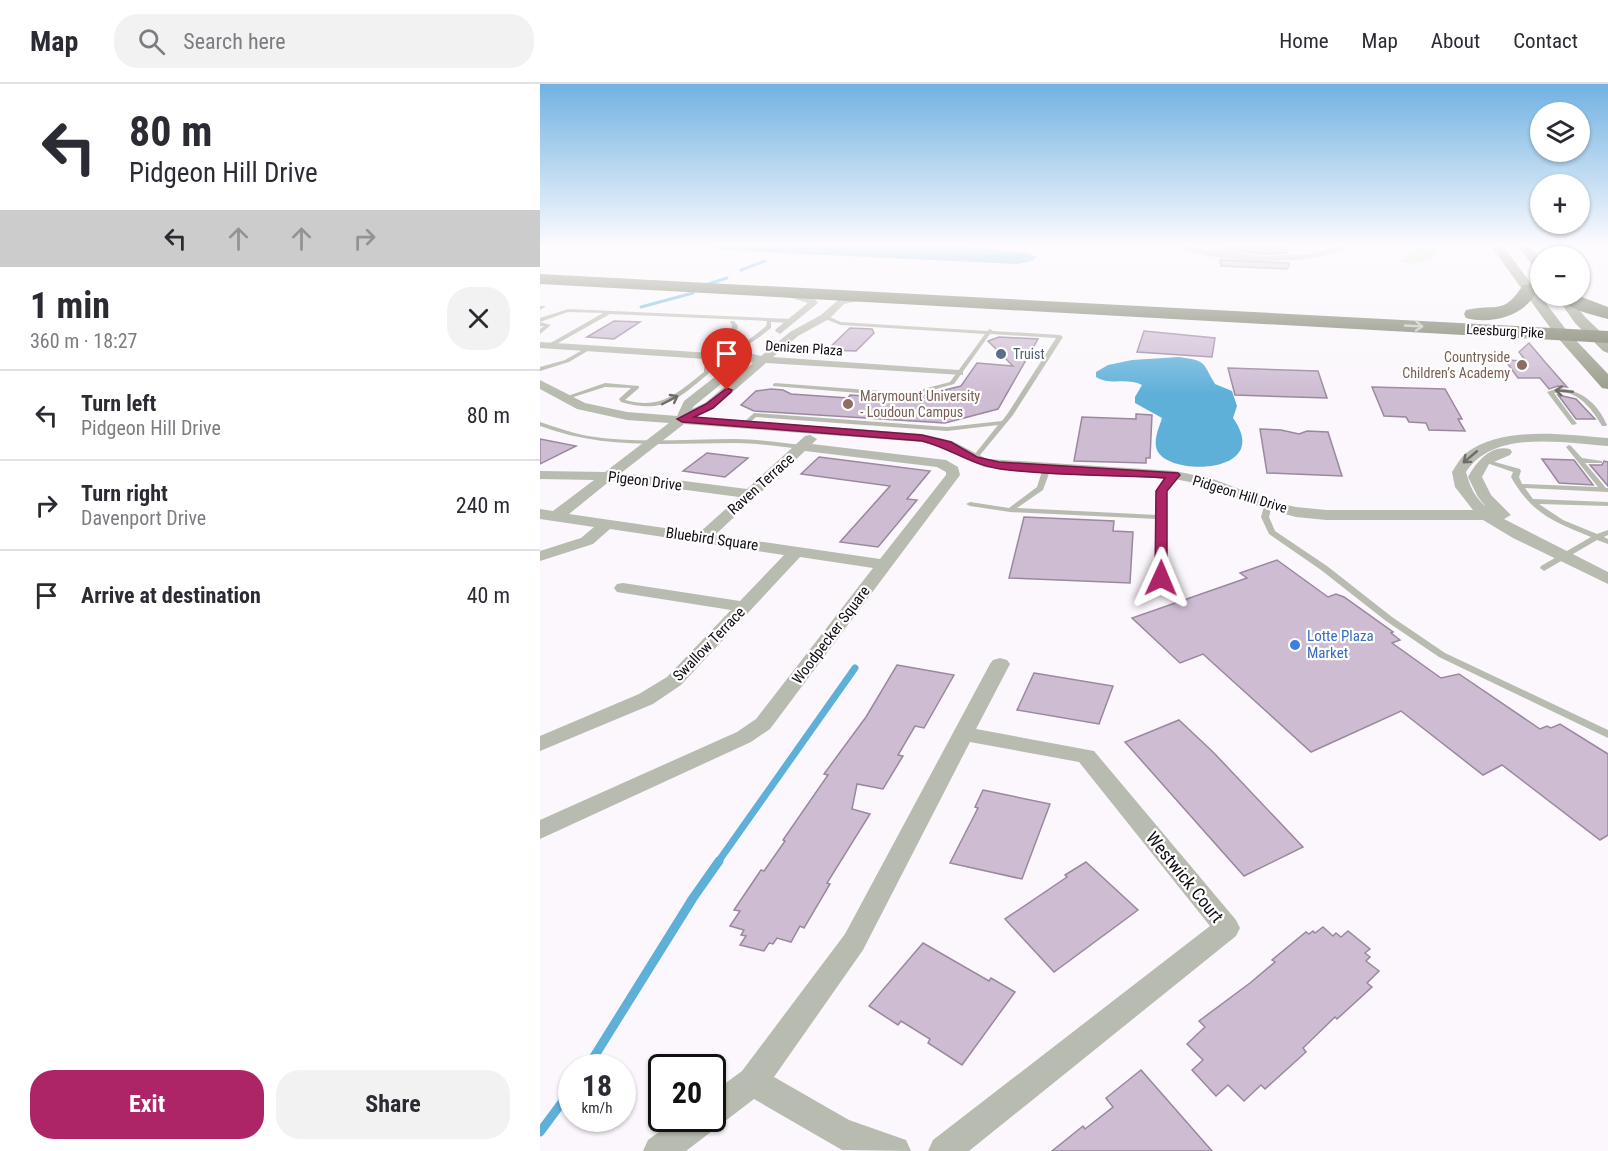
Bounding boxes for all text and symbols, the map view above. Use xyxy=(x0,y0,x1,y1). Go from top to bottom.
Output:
search box xyxy=(114,14,534,68)
text: Map xyxy=(30,25,78,58)
icon: search xyxy=(135,25,168,58)
text: Search here xyxy=(183,29,286,54)
text: Home xyxy=(1279,29,1329,53)
text: Map xyxy=(1362,29,1398,53)
text: About xyxy=(1431,29,1480,53)
text: Contact xyxy=(1513,29,1578,53)
map controls xyxy=(1530,102,1590,306)
button: layers xyxy=(1530,102,1590,162)
text: 80 m xyxy=(129,107,212,156)
icon: left xyxy=(30,108,108,186)
text: Pidgeon Hill Drive xyxy=(129,157,318,189)
button: + xyxy=(1530,174,1590,234)
icon: left xyxy=(159,222,192,255)
icon: ahead xyxy=(222,222,255,255)
icon: ahead xyxy=(285,222,318,255)
icon: right xyxy=(348,222,381,255)
button: − xyxy=(1530,246,1590,306)
text: 1 min xyxy=(30,285,110,327)
button: close xyxy=(447,287,510,350)
one-way arrow xyxy=(1403,321,1423,332)
street label: Leesburg Pike xyxy=(1466,321,1545,341)
pin xyxy=(701,328,752,390)
text: 360 m · 18:27 xyxy=(30,329,137,353)
icon: arrive xyxy=(710,337,743,370)
street label: Denizen Plaza xyxy=(765,337,843,359)
place label: Truist xyxy=(1013,346,1045,362)
marker: Truist xyxy=(994,347,1008,361)
place label: Countryside Children’s Academy xyxy=(1402,349,1510,381)
marker: Countryside Children’s Academy xyxy=(1515,358,1529,372)
one-way arrow xyxy=(1555,385,1574,396)
place label: Marymount University - Loudoun Campus xyxy=(860,388,980,420)
text: Turn left xyxy=(81,391,156,416)
one-way arrow xyxy=(661,393,679,405)
marker: Marymount University - Loudoun Campus xyxy=(841,397,855,411)
icon: left xyxy=(30,399,63,432)
text: 80 m xyxy=(467,403,510,428)
text: Pidgeon Hill Drive xyxy=(81,416,221,440)
street label: Raven Terrace xyxy=(724,450,798,518)
one-way arrow xyxy=(1462,451,1478,464)
street label: Pigeon Drive xyxy=(607,468,683,494)
street label: Pidgeon Hill Drive xyxy=(1191,472,1290,516)
text: Turn right xyxy=(81,481,168,506)
icon: right xyxy=(30,489,63,522)
text: 240 m xyxy=(456,493,510,518)
text: Davenport Drive xyxy=(81,506,206,530)
street label: Bluebird Square xyxy=(665,524,759,554)
position arrow xyxy=(1129,546,1193,610)
icon: arrive xyxy=(30,579,63,612)
text: Arrive at destination xyxy=(81,583,261,608)
text: 40 m xyxy=(467,583,510,608)
street label: Woodpecker Square xyxy=(788,583,874,687)
street label: Swallow Terrace xyxy=(669,603,749,685)
place label: Lotte Plaza Market xyxy=(1307,627,1374,662)
marker: Lotte Plaza Market xyxy=(1288,638,1302,652)
street label: Westwick Court xyxy=(1142,827,1228,927)
speed limit sign: 20 xyxy=(648,1054,726,1132)
text: 18 xyxy=(582,1068,612,1103)
button: Exit xyxy=(30,1070,264,1139)
button: Share xyxy=(276,1070,510,1139)
text: km/h xyxy=(582,1099,612,1117)

